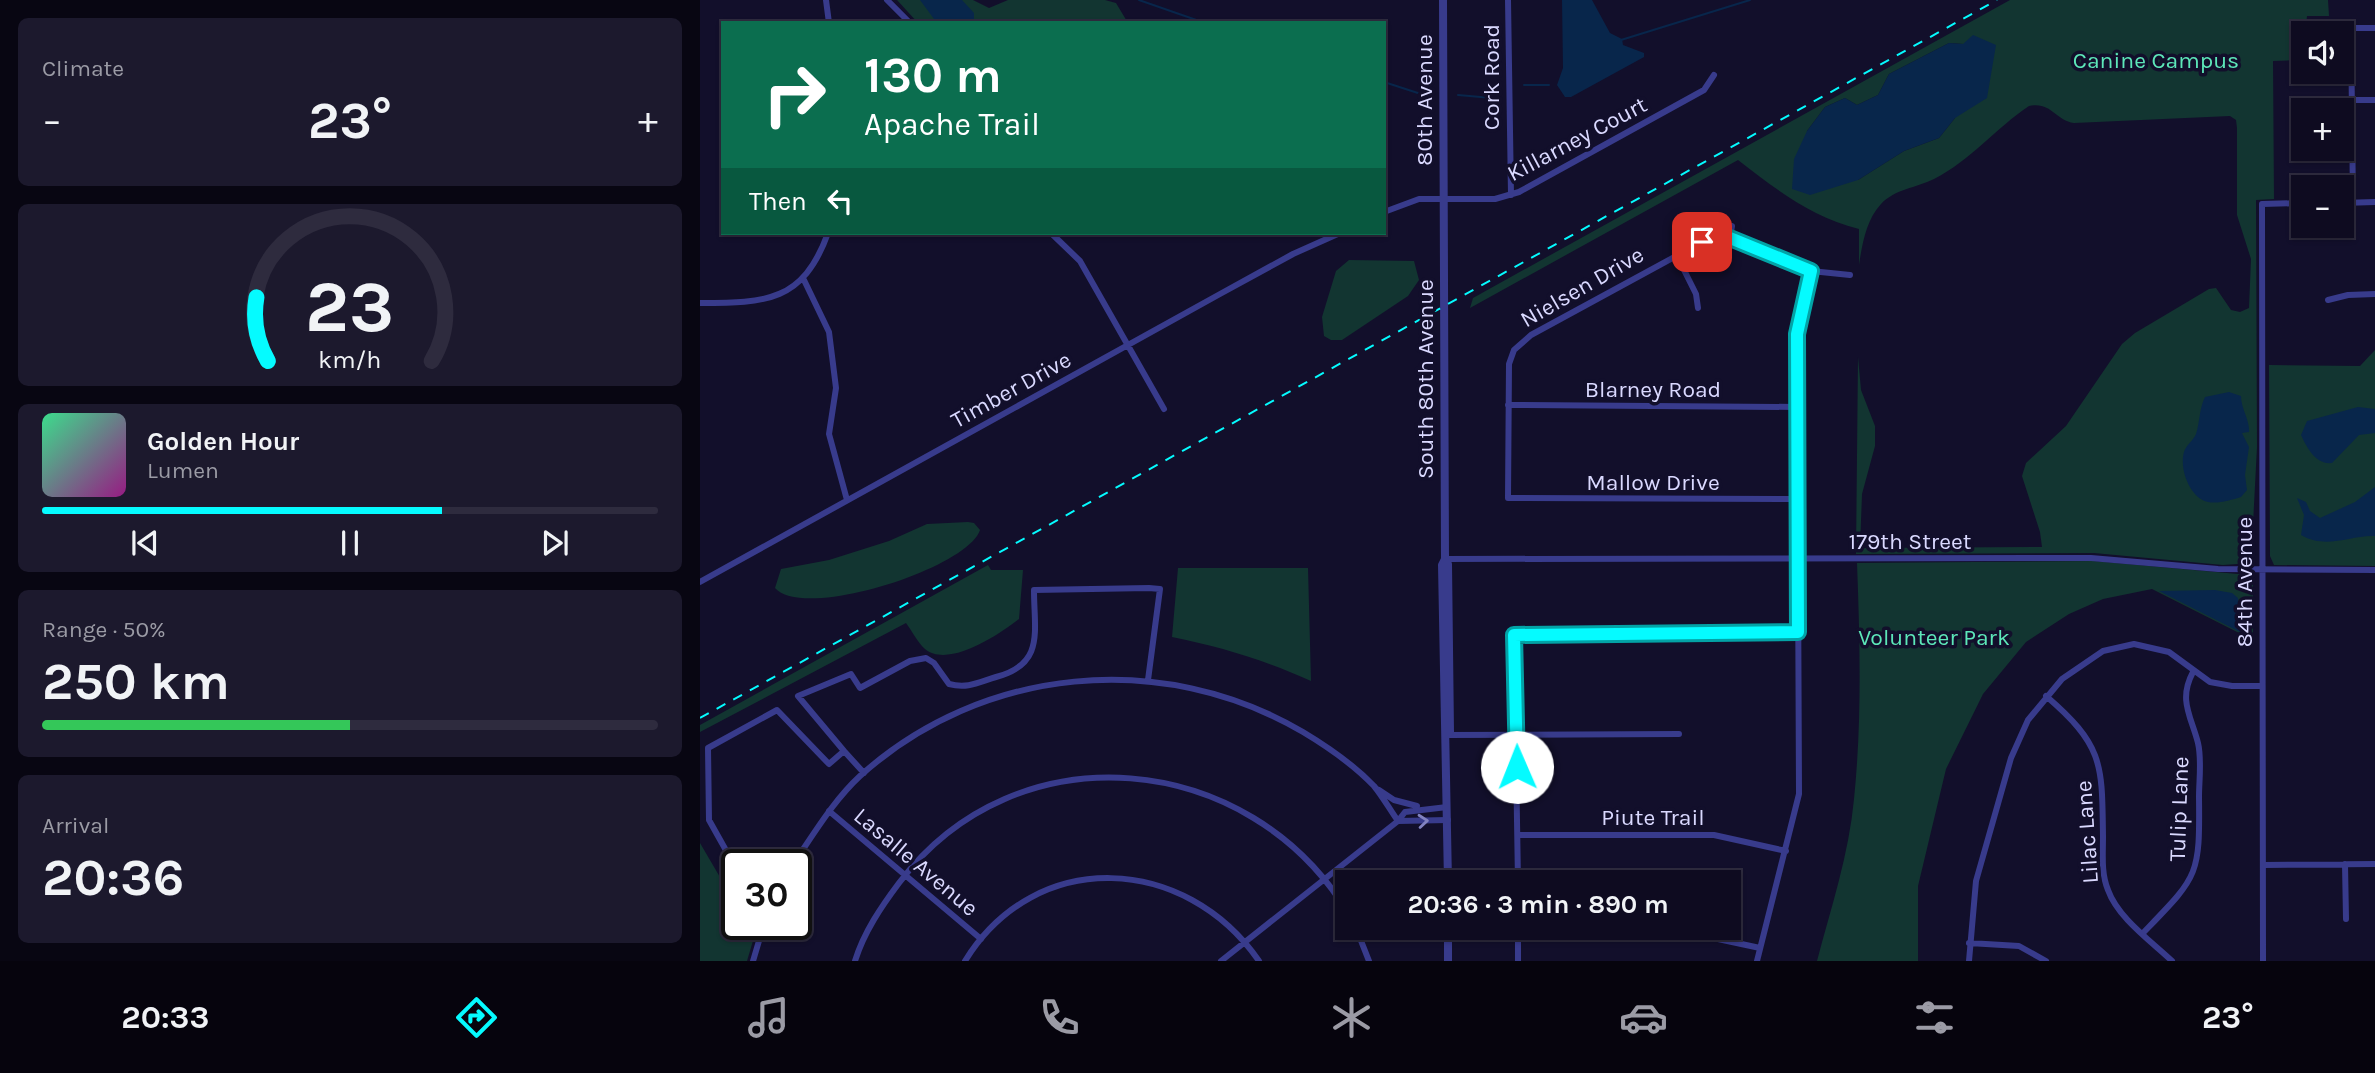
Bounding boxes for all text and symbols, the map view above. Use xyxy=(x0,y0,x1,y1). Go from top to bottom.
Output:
map controls xyxy=(2291,21,2354,238)
button: sound xyxy=(2291,21,2354,84)
street label: Cork Road xyxy=(1478,24,1505,130)
street label: 80th Avenue xyxy=(1411,34,1438,166)
text: 130 m xyxy=(864,47,1002,104)
park label: Canine Campus xyxy=(2073,47,2239,74)
icon: right xyxy=(749,49,840,140)
text: Climate xyxy=(42,55,124,82)
text: 23° xyxy=(308,90,392,151)
street label: Killarney Court xyxy=(1503,91,1652,187)
text: − xyxy=(42,98,62,143)
text: + xyxy=(638,98,658,143)
button: + xyxy=(2291,98,2354,161)
text: Apache Trail xyxy=(864,106,1040,143)
button: − xyxy=(2291,175,2354,238)
icon: left xyxy=(821,182,859,220)
text: Then xyxy=(749,186,807,217)
pin xyxy=(1672,212,1732,272)
icon: arrive xyxy=(1683,223,1721,261)
street label: Nielsen Drive xyxy=(1516,241,1648,333)
text: 23 xyxy=(305,264,395,349)
street label: South 80th Avenue xyxy=(1412,279,1439,479)
text: km/h xyxy=(318,345,382,374)
street label: Timber Drive xyxy=(946,346,1076,434)
street label: Blarney Road xyxy=(1585,376,1721,403)
text: Golden Hour xyxy=(147,426,299,457)
text: Lumen xyxy=(147,457,219,484)
street label: Mallow Drive xyxy=(1586,469,1720,496)
street label: 84th Avenue xyxy=(2231,517,2258,647)
icon: previous xyxy=(126,524,164,562)
icon: pause xyxy=(331,524,369,562)
icon: next xyxy=(536,524,574,562)
street label: 179th Street xyxy=(1849,528,1972,555)
text: Range · 50% xyxy=(42,616,166,643)
park label: Volunteer Park xyxy=(1858,624,2010,651)
text: 250 km xyxy=(42,651,230,712)
position arrow xyxy=(1480,730,1554,804)
street label: Tulip Lane xyxy=(2164,756,2194,862)
street label: Lilac Lane xyxy=(2070,780,2104,884)
street label: Lasalle Avenue xyxy=(848,802,984,922)
street label: Piute Trail xyxy=(1601,804,1705,831)
text: Arrival xyxy=(42,812,109,839)
one-way arrow xyxy=(1418,814,1429,829)
text: 20:36 xyxy=(42,847,184,908)
speed limit sign: 30 xyxy=(721,849,812,940)
text: 20:36 · 3 min · 890 m xyxy=(1407,889,1669,920)
icon: directions xyxy=(452,993,501,1042)
icon: music xyxy=(744,993,793,1042)
icon: phone xyxy=(1035,993,1084,1042)
icon: climate xyxy=(1327,993,1376,1042)
icon: car xyxy=(1619,993,1668,1042)
icon: filters xyxy=(1910,993,1959,1042)
text: 20:33 xyxy=(121,999,209,1036)
text: 23° xyxy=(2202,999,2254,1036)

